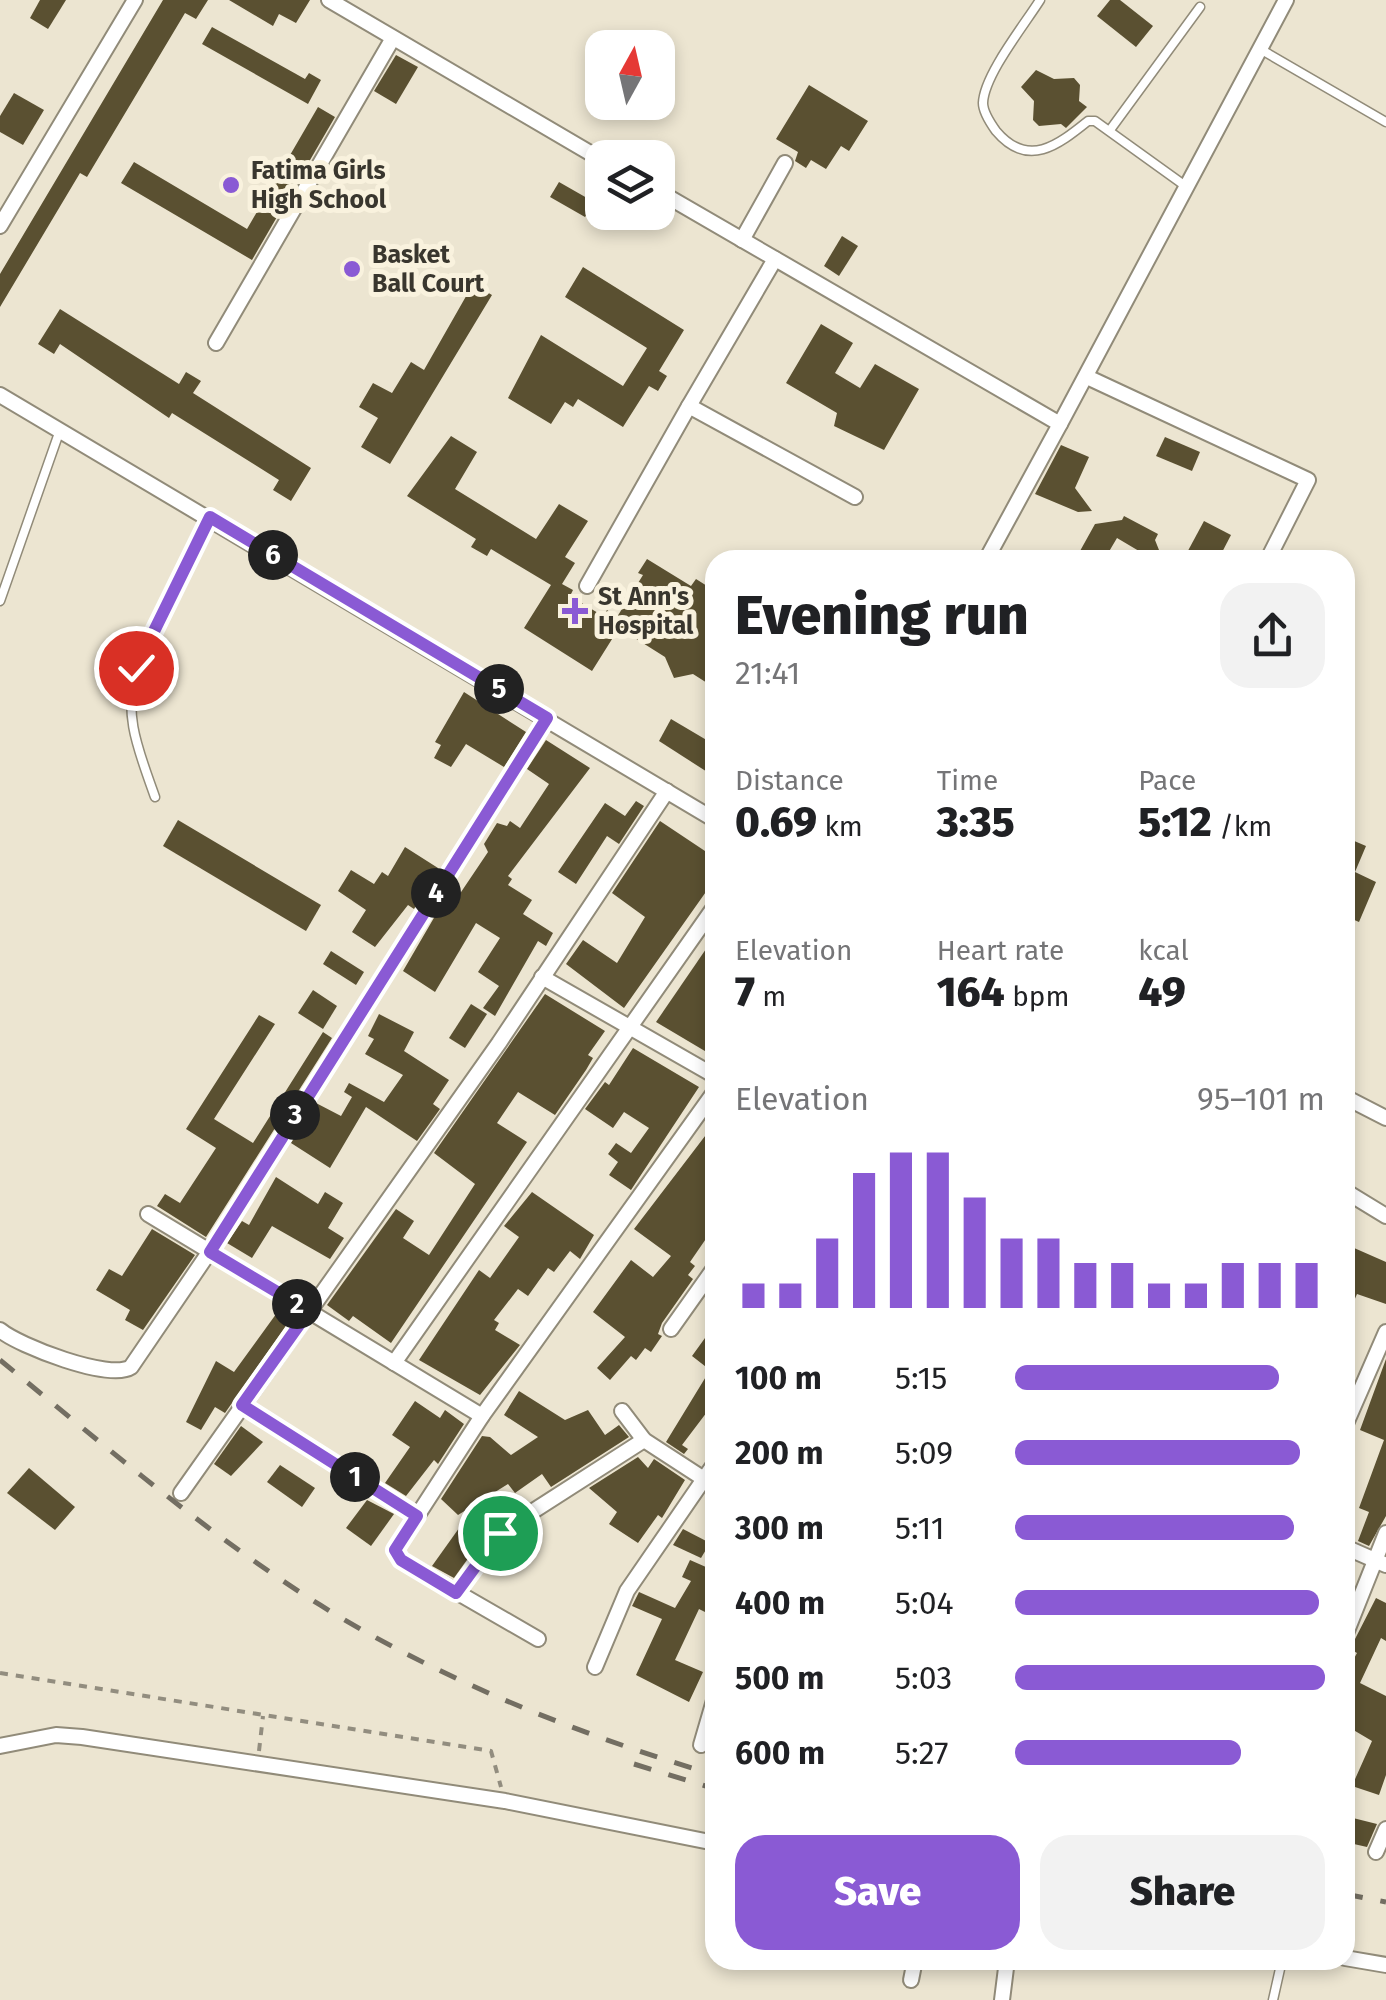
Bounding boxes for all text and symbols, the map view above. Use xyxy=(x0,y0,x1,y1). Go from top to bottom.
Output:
north arrow xyxy=(585,30,675,120)
map controls xyxy=(585,30,675,230)
button: layers xyxy=(585,140,675,230)
place label: Fatima Girls High School xyxy=(251,156,387,215)
marker: Fatima Girls High School xyxy=(220,174,242,196)
place label: Basket Ball Court xyxy=(372,240,484,299)
marker: Basket Ball Court xyxy=(341,258,363,280)
pin: 6 xyxy=(248,530,298,580)
text: 6 xyxy=(265,538,281,571)
place label: St Ann's Hospital xyxy=(598,582,694,641)
text: Evening run xyxy=(735,583,1029,649)
button: share xyxy=(1220,583,1325,688)
marker: St Ann's Hospital xyxy=(562,598,588,624)
pin xyxy=(94,626,179,711)
icon: check xyxy=(109,641,164,696)
text: 21:41 xyxy=(735,654,800,692)
pin: 5 xyxy=(474,664,524,714)
text: 5 xyxy=(491,672,507,705)
text: Distance xyxy=(735,764,844,797)
text: Time xyxy=(937,764,998,797)
text: Pace xyxy=(1138,764,1196,797)
text: 0.69 xyxy=(735,797,817,847)
text: 3:35 xyxy=(937,797,1015,847)
text: 5:12 xyxy=(1138,797,1212,847)
text: km xyxy=(817,810,863,843)
text: /km xyxy=(1212,810,1272,843)
pin: 4 xyxy=(411,868,461,918)
text: 4 xyxy=(428,876,444,909)
text: Elevation xyxy=(735,934,852,967)
text: Heart rate xyxy=(937,934,1064,967)
text: kcal xyxy=(1138,934,1189,967)
text: 7 xyxy=(735,967,755,1017)
text: 164 xyxy=(937,967,1005,1017)
text: 49 xyxy=(1138,967,1186,1017)
text: m xyxy=(755,980,786,1013)
text: bpm xyxy=(1005,980,1069,1013)
text: Elevation xyxy=(735,1080,869,1118)
text: 95–101 m xyxy=(1197,1080,1325,1118)
pin: 3 xyxy=(270,1090,320,1140)
text: 3 xyxy=(288,1098,302,1131)
pin: 2 xyxy=(272,1279,322,1329)
text: 2 xyxy=(290,1287,304,1320)
text: 100 m xyxy=(735,1359,822,1397)
text: 5:15 xyxy=(895,1359,947,1397)
text: 200 m xyxy=(735,1434,824,1472)
text: 5:09 xyxy=(895,1434,953,1472)
pin: 1 xyxy=(330,1452,380,1502)
text: 1 xyxy=(349,1460,362,1493)
pin xyxy=(458,1491,543,1576)
icon: arrive xyxy=(473,1506,528,1561)
text: 300 m xyxy=(735,1509,824,1547)
text: 5:11 xyxy=(895,1509,945,1547)
text: 400 m xyxy=(735,1584,825,1622)
text: 5:04 xyxy=(895,1584,954,1622)
text: 500 m xyxy=(735,1659,824,1697)
text: 5:03 xyxy=(895,1659,952,1697)
text: 600 m xyxy=(735,1734,825,1772)
text: 5:27 xyxy=(895,1734,948,1772)
button: Save xyxy=(735,1835,1020,1950)
button: Share xyxy=(1040,1835,1325,1950)

